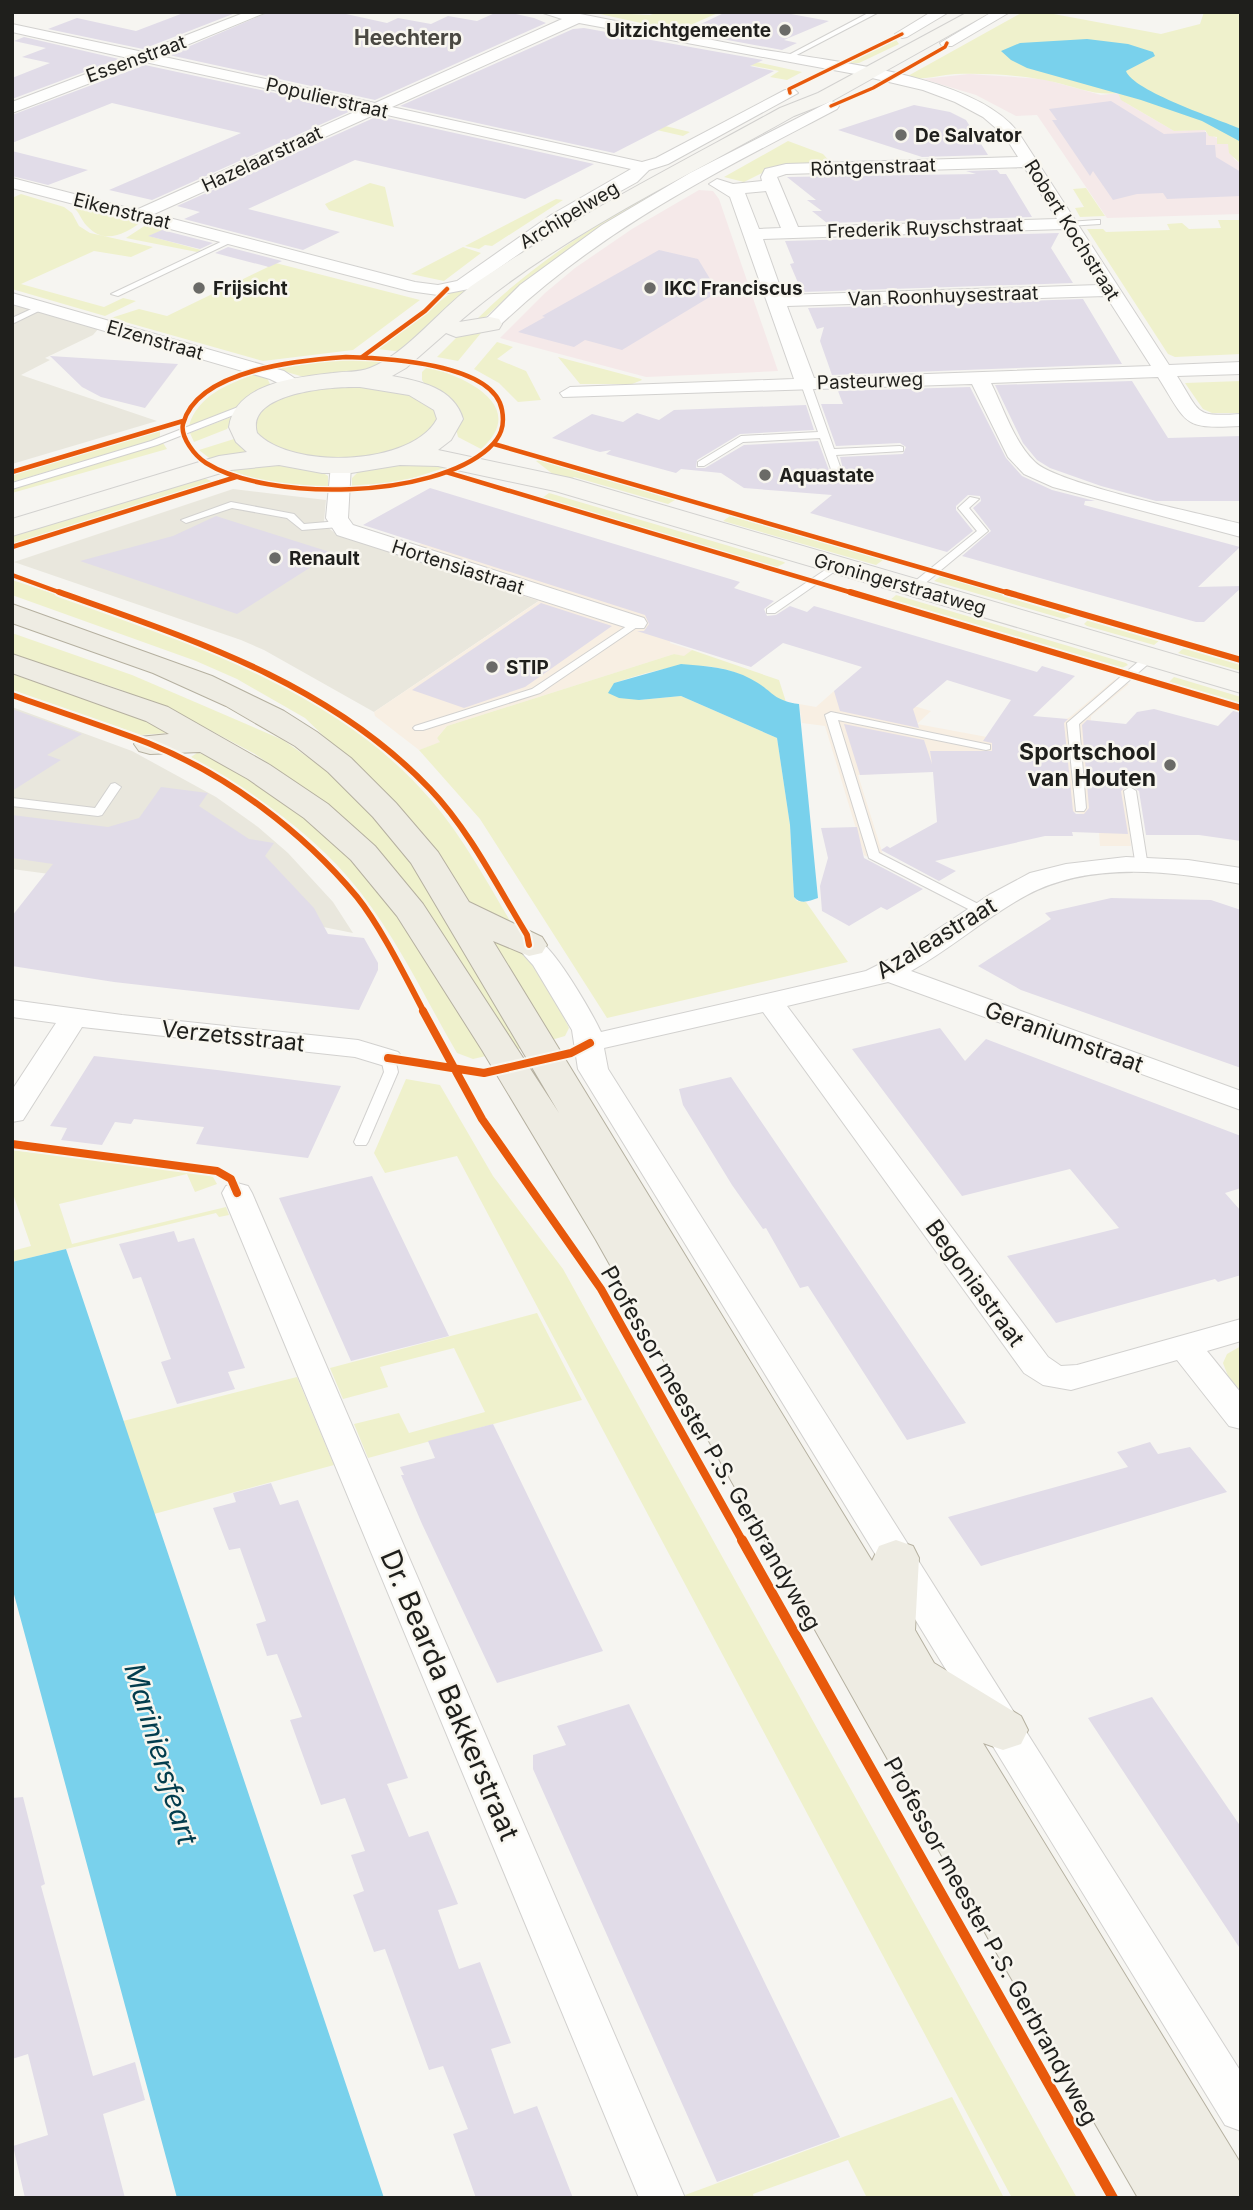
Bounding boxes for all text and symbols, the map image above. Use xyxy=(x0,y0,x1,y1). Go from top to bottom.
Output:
place label: Uitzichtgemeente xyxy=(606,19,771,42)
marker: Uitzichtgemeente xyxy=(777,22,793,38)
district label: Heechterp xyxy=(354,25,462,50)
street label: Essenstraat xyxy=(83,30,189,88)
street label: Populierstraat xyxy=(264,73,390,123)
street label: Hazelaarstraat xyxy=(198,121,326,197)
place label: De Salvator xyxy=(915,124,1022,147)
marker: De Salvator xyxy=(893,127,909,143)
street label: Röntgenstraat xyxy=(810,153,936,181)
street label: Robert Kochstraat xyxy=(1019,155,1125,305)
street label: Archipelweg xyxy=(515,176,623,254)
street label: Eikenstraat xyxy=(71,188,173,234)
street label: Frederik Ruyschstraat xyxy=(826,213,1024,243)
place label: Frijsicht xyxy=(213,277,288,300)
place label: IKC Franciscus xyxy=(664,277,803,300)
marker: Frijsicht xyxy=(191,280,207,296)
marker: IKC Franciscus xyxy=(642,280,658,296)
street label: Van Roonhuysestraat xyxy=(847,281,1039,311)
street label: Elzenstraat xyxy=(104,315,206,365)
street label: Pasteurweg xyxy=(816,368,924,394)
place label: Aquastate xyxy=(779,464,874,487)
marker: Aquastate xyxy=(757,467,773,483)
street label: Hortensiastraat xyxy=(389,535,527,599)
place label: Renault xyxy=(289,547,360,570)
street label: Groningerstraatweg xyxy=(811,548,989,620)
marker: Renault xyxy=(267,550,283,566)
place label: STIP xyxy=(506,656,549,679)
marker: STIP xyxy=(484,659,500,675)
place label: Sportschool van Houten xyxy=(1019,738,1156,792)
marker: Sportschool van Houten xyxy=(1162,757,1178,773)
street label: Azaleastraat xyxy=(871,891,1002,985)
street label: Geraniumstraat xyxy=(981,995,1148,1079)
street label: Verzetsstraat xyxy=(160,1015,306,1057)
street label: Begoniastraat xyxy=(920,1214,1031,1352)
street label: Professor meester P.S. Gerbrandyweg xyxy=(595,1261,827,1635)
street label: Dr. Bearda Bakkerstraat xyxy=(373,1545,527,1845)
water label: Mariniersfeart xyxy=(117,1659,205,1850)
street label: Professor meester P.S. Gerbrandyweg xyxy=(878,1752,1104,2130)

